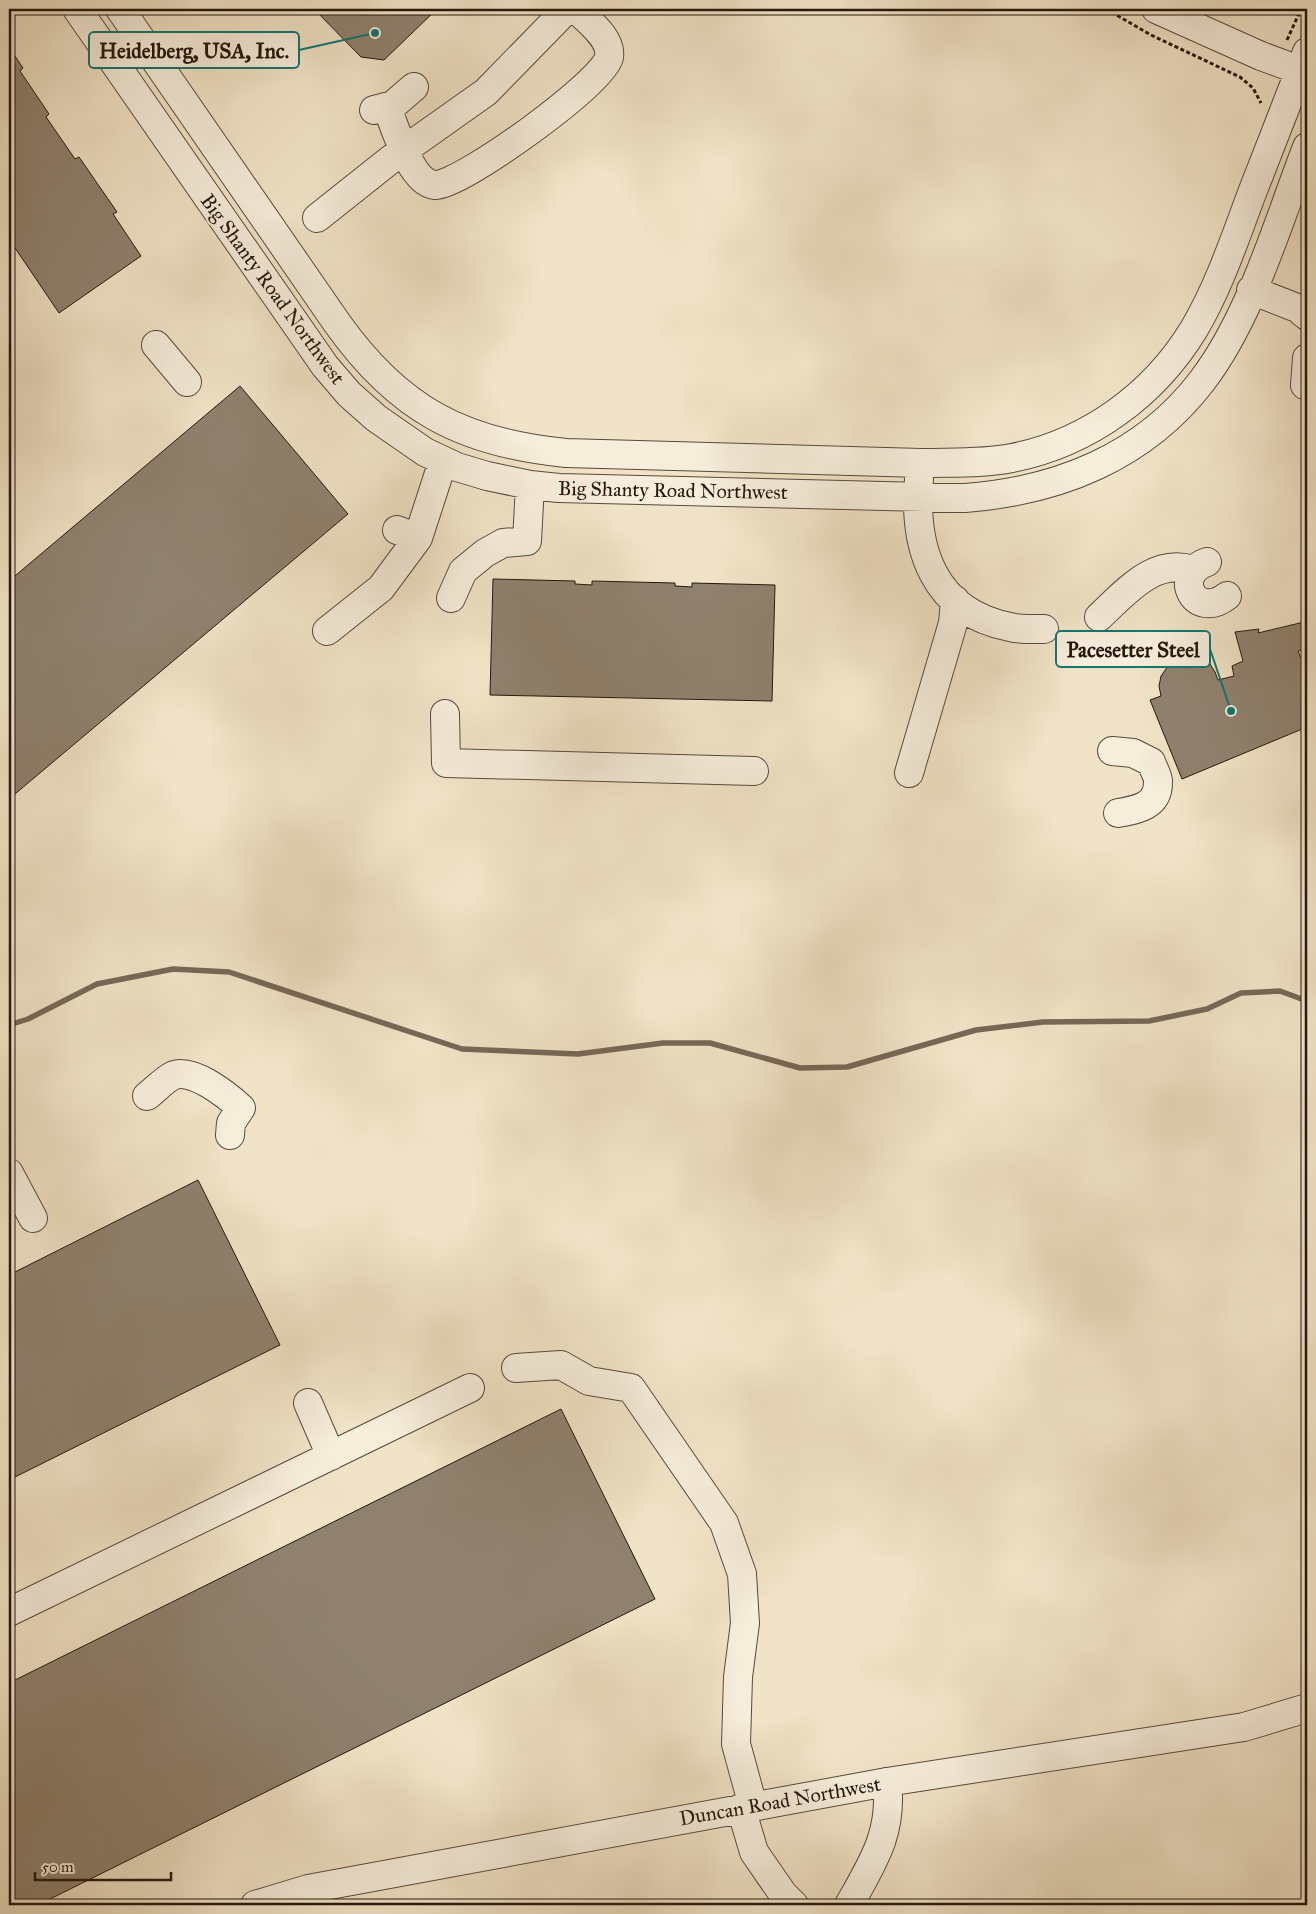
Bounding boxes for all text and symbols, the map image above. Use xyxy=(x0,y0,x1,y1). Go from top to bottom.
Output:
callout: Heidelberg, USA, Inc. xyxy=(89,32,299,68)
text: Heidelberg, USA, Inc. xyxy=(99,38,289,64)
street label: Big Shanty Road Northwest xyxy=(195,189,350,390)
street label: Big Shanty Road Northwest xyxy=(558,476,788,505)
callout: Pacesetter Steel xyxy=(1056,631,1210,667)
text: Pacesetter Steel xyxy=(1066,637,1201,663)
street label: Duncan Road Northwest xyxy=(677,1771,883,1831)
scale bar xyxy=(35,1849,171,1881)
text: 50 m xyxy=(42,1858,74,1876)

